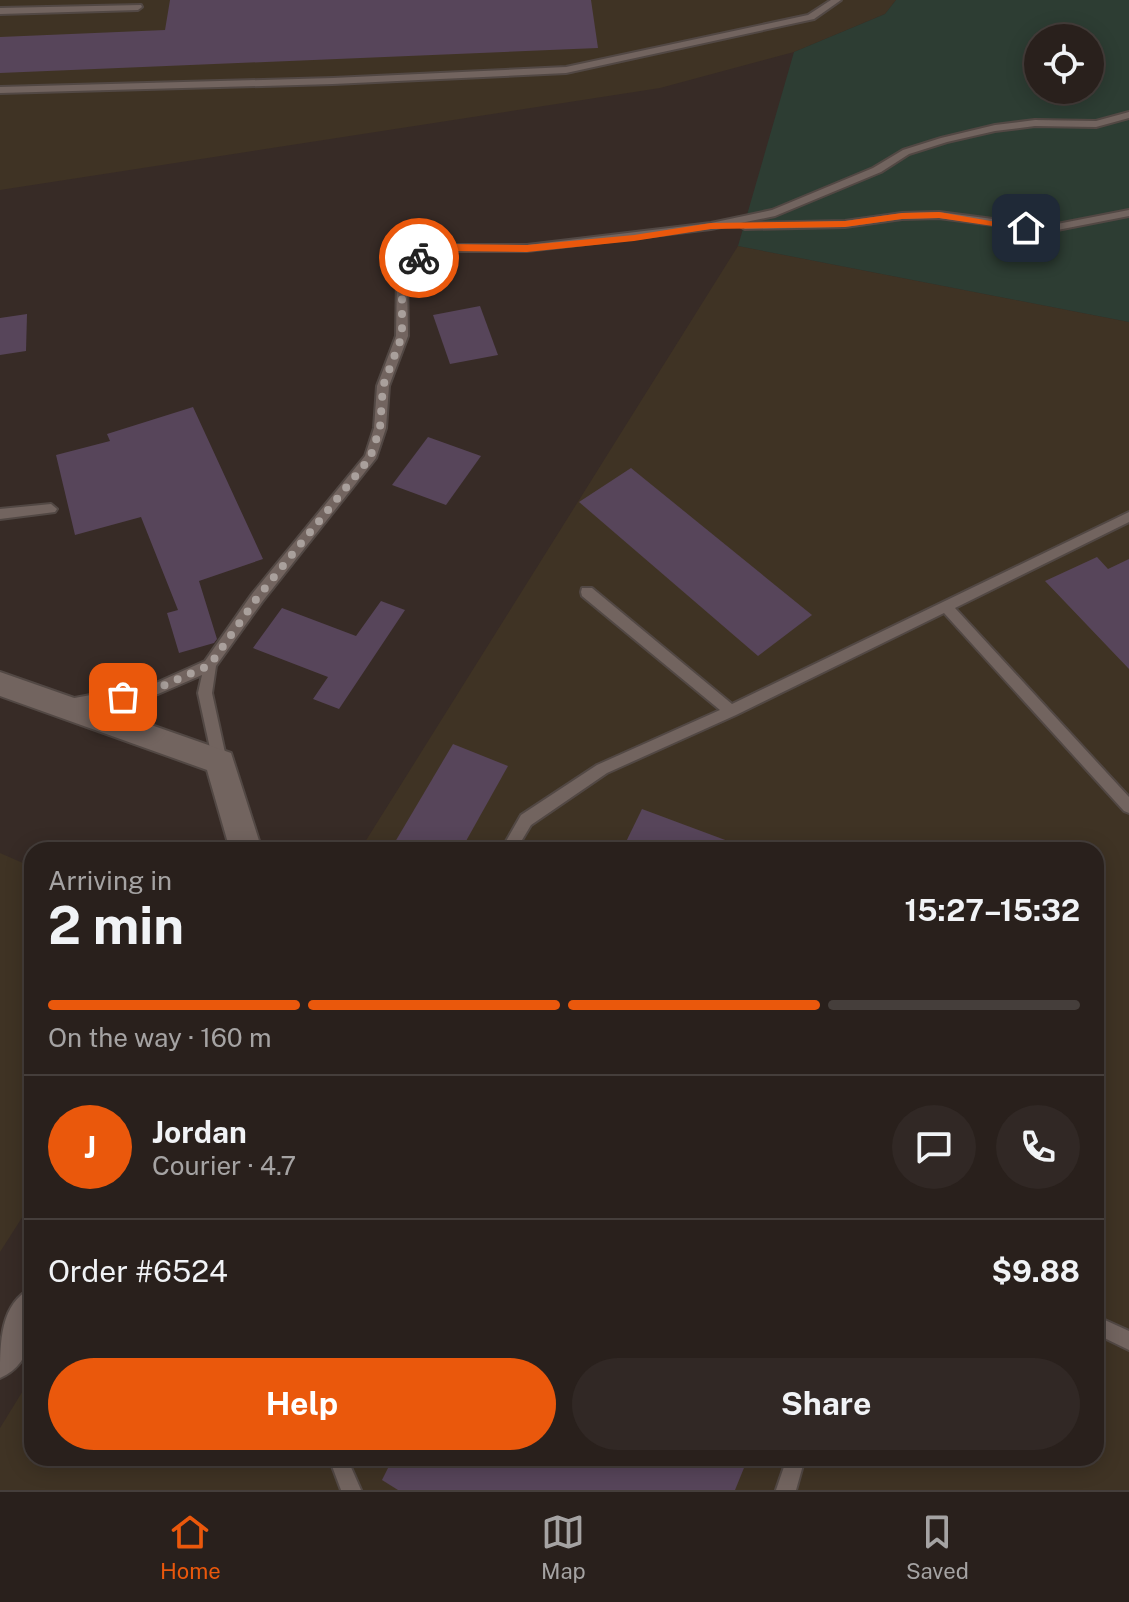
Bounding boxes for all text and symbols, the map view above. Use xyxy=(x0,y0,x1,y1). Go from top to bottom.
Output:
map controls xyxy=(1024,24,1104,104)
button: locate xyxy=(1024,24,1104,104)
pin xyxy=(992,194,1060,262)
icon: home xyxy=(1004,206,1048,250)
courier xyxy=(379,218,459,298)
icon: bike xyxy=(397,236,441,280)
pin xyxy=(89,663,157,731)
icon: bag xyxy=(101,675,145,719)
text: Arriving in xyxy=(48,865,172,896)
text: 15:27–15:32 xyxy=(905,892,1080,928)
text: 2 min xyxy=(48,895,184,956)
text: On the way · 160 m xyxy=(48,1022,272,1053)
button: chat xyxy=(892,1105,976,1189)
button: phone xyxy=(996,1105,1080,1189)
text: Jordan xyxy=(152,1114,247,1150)
text: J xyxy=(84,1129,96,1165)
text: Courier · 4.7 xyxy=(152,1150,296,1181)
text: Order #6524 xyxy=(48,1253,228,1289)
text: $9.88 xyxy=(992,1253,1080,1289)
button: Help xyxy=(48,1358,556,1450)
button: Share xyxy=(572,1358,1080,1450)
tab: Home xyxy=(160,1510,221,1584)
tab: Map xyxy=(541,1510,586,1584)
tab: Saved xyxy=(906,1510,969,1584)

